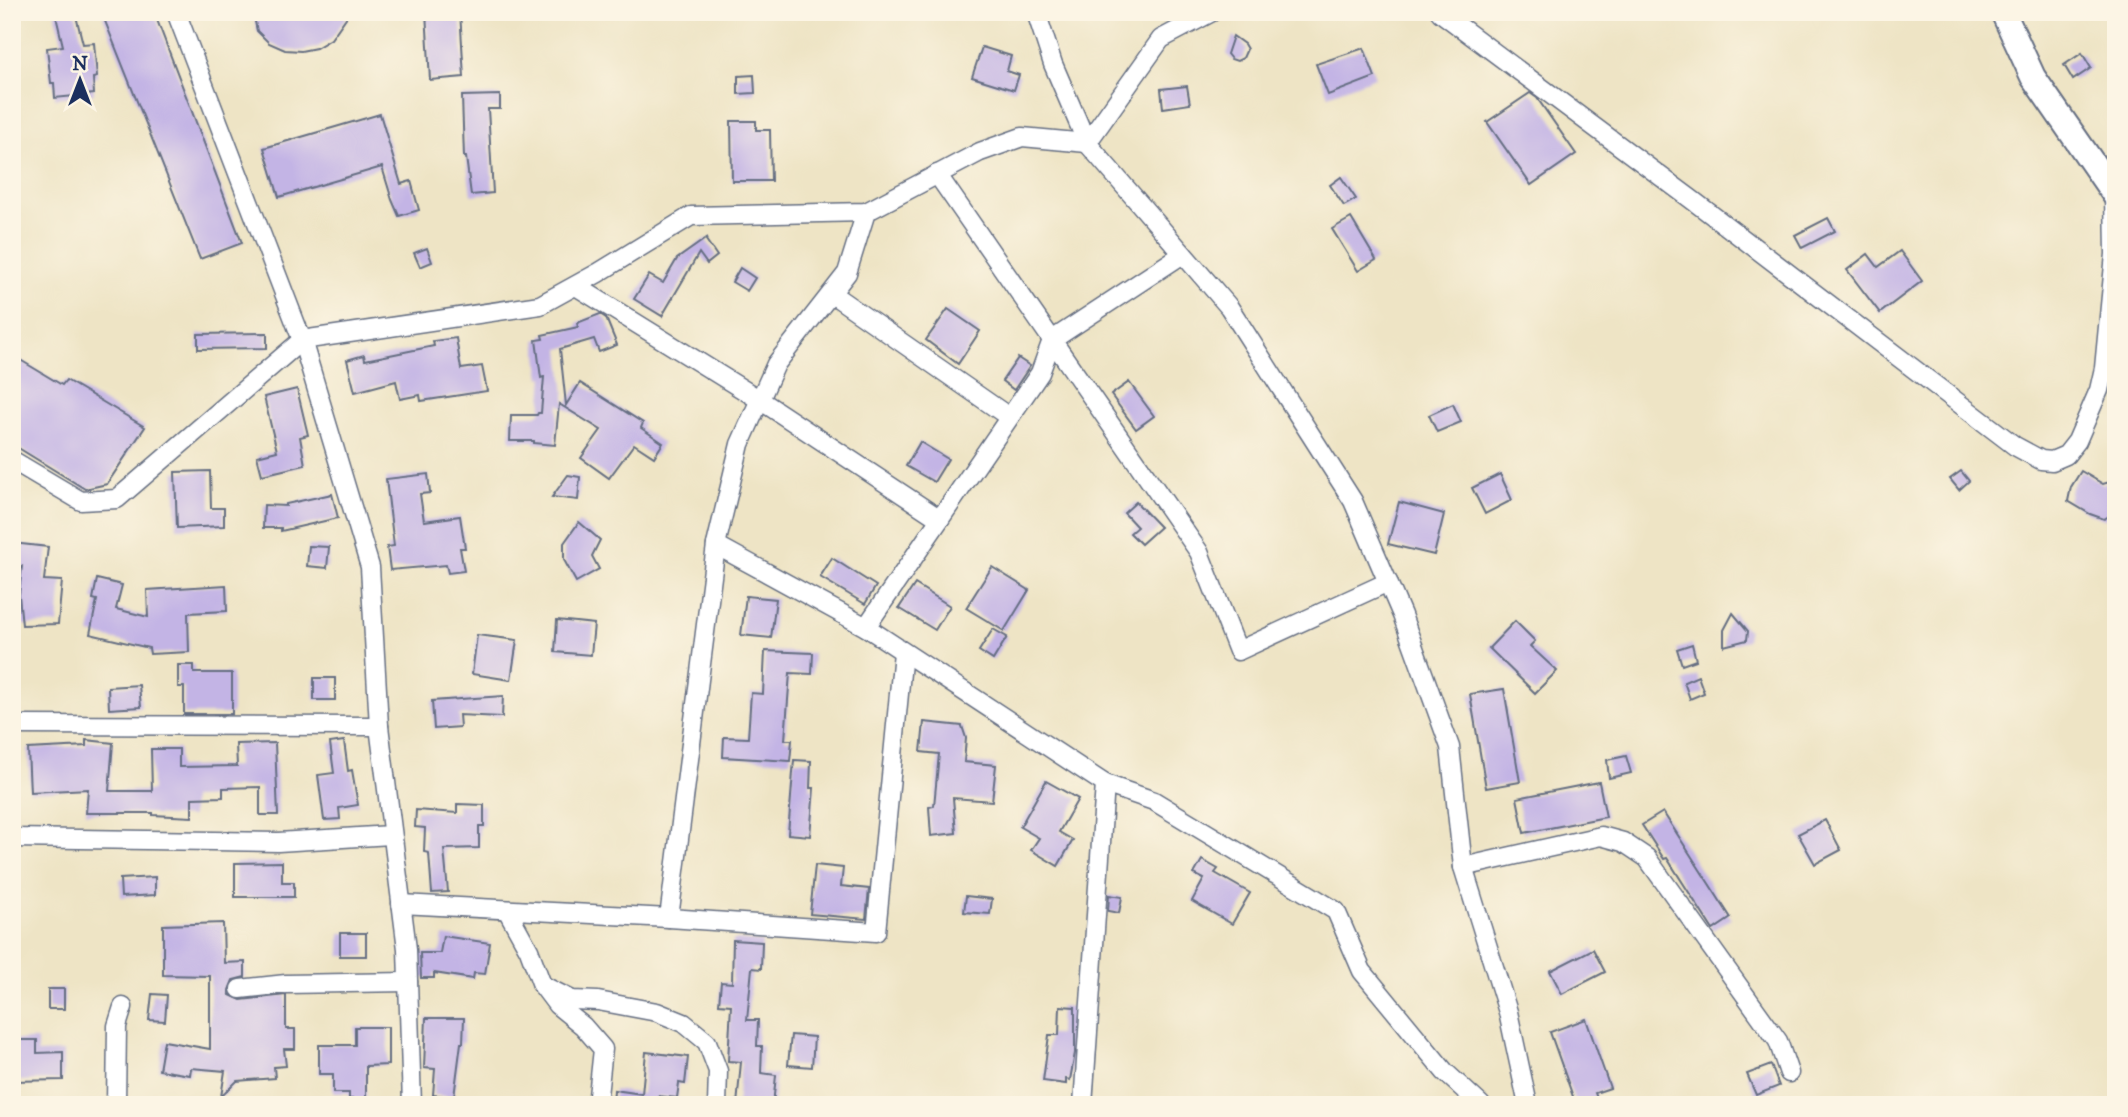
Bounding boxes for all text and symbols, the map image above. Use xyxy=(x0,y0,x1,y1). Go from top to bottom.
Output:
north arrow xyxy=(46,46,116,116)
text: N xyxy=(72,53,88,76)

